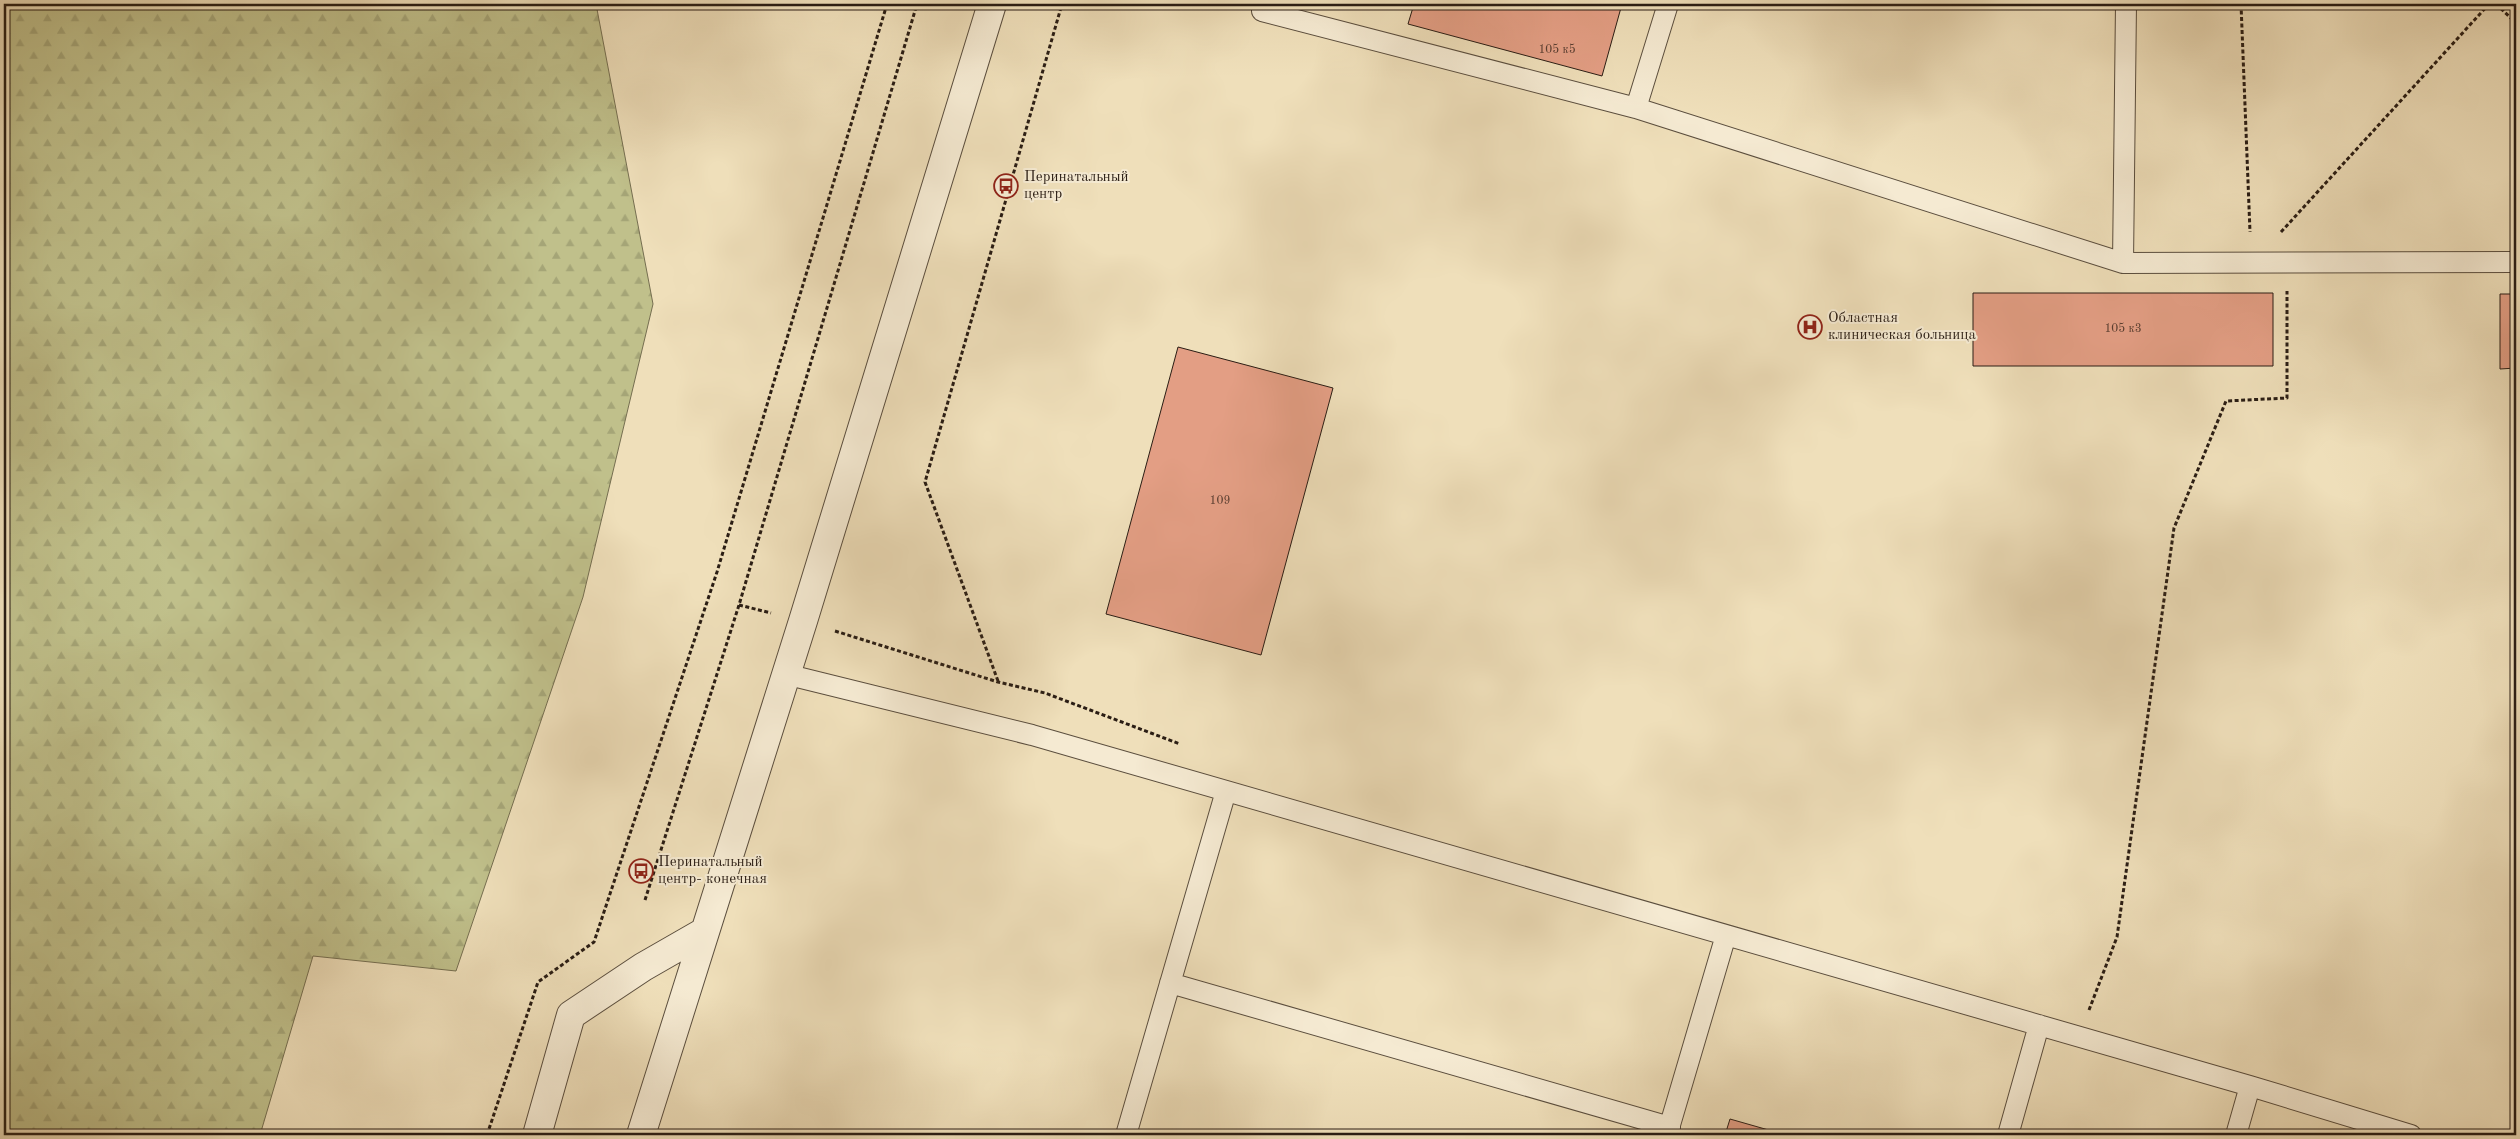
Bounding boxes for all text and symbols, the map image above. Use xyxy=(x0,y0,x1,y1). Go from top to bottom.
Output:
house number: 105 к5 xyxy=(1538,43,1576,56)
place label: Перинатальный центр xyxy=(1024,170,1129,202)
bus stop icon: Перинатальный центр xyxy=(993,173,1019,199)
place label: Областная клиническая больница xyxy=(1828,311,1976,343)
hospital icon: Областная клиническая больница xyxy=(1797,314,1823,340)
house number: 105 к3 xyxy=(2104,322,2142,335)
house number: 109 xyxy=(1210,495,1230,507)
place label: Перинатальный центр- конечная xyxy=(658,855,767,887)
bus stop icon: Перинатальный центр- конечная xyxy=(628,858,654,884)

